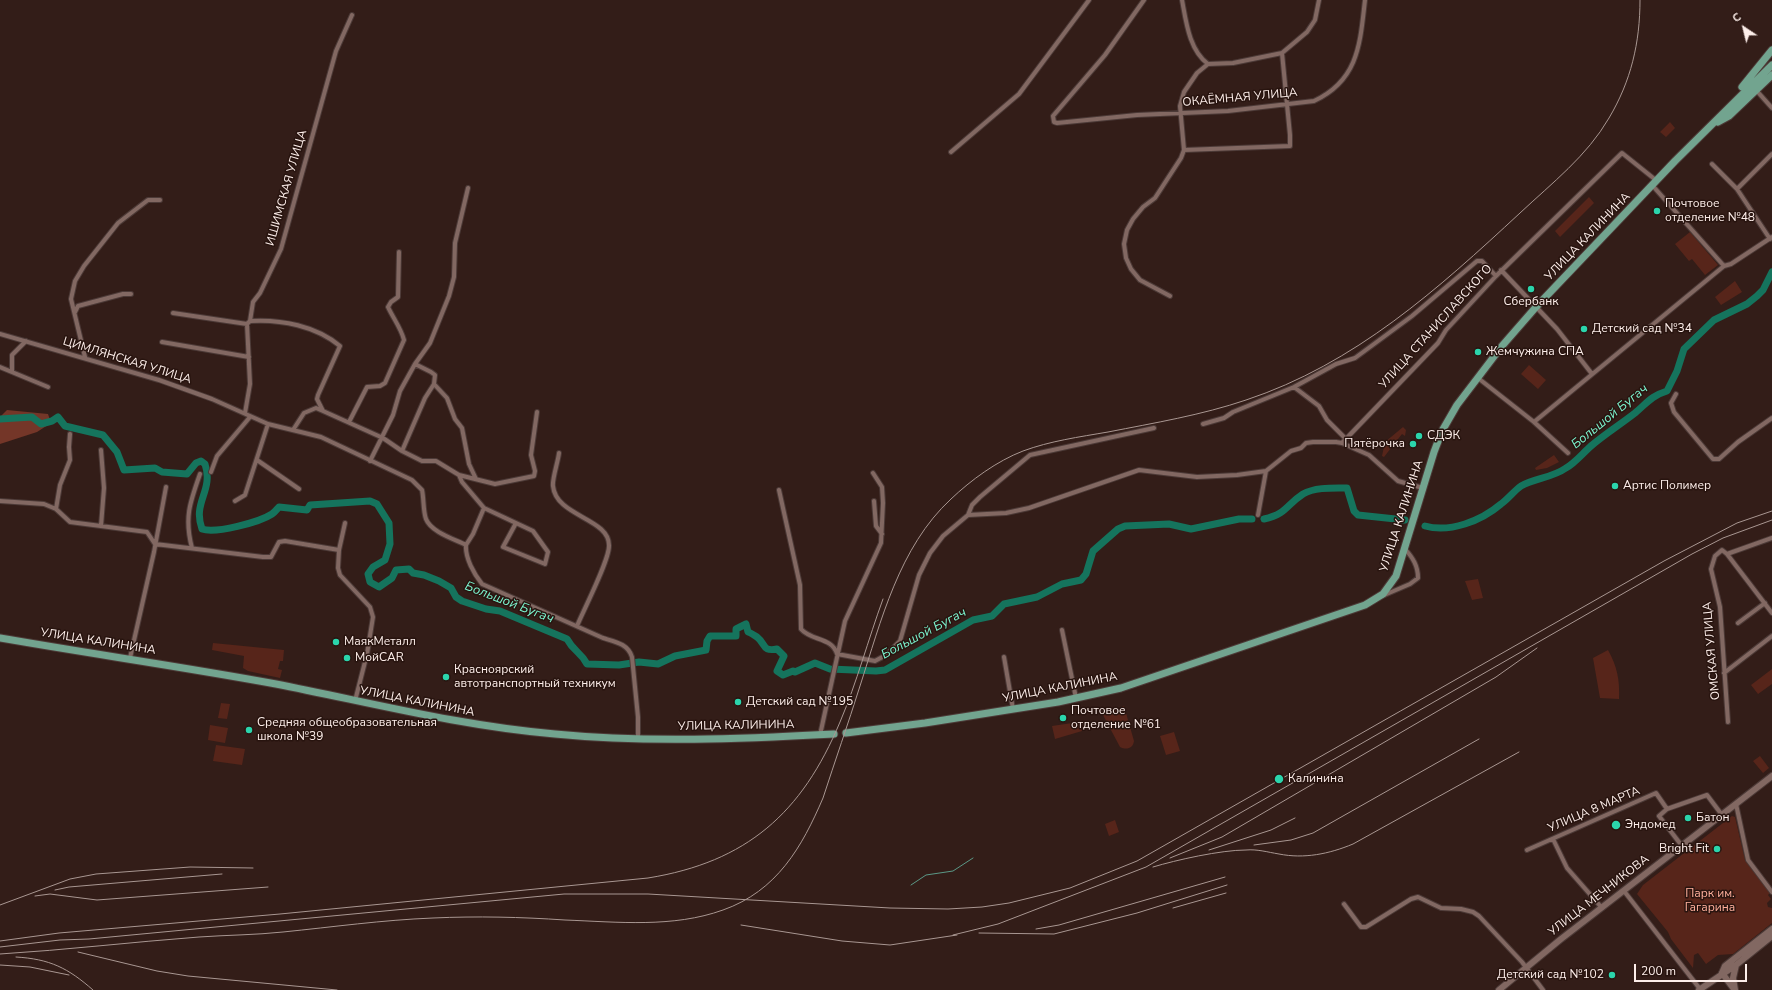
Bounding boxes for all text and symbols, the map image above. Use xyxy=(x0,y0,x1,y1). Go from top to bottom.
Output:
north arrow xyxy=(1724,8,1764,48)
text: С xyxy=(1729,9,1744,26)
street label: ОКАЁМНАЯ УЛИЦА xyxy=(1182,86,1298,110)
street label: ИШИМСКАЯ УЛИЦА xyxy=(264,128,310,248)
street label: УЛИЦА КАЛИНИНА xyxy=(1542,190,1634,284)
place label: Почтовое отделение №48 xyxy=(1665,197,1755,225)
marker: Почтовое отделение №48 xyxy=(1652,206,1662,216)
street label: УЛИЦА СТАНИСЛАВСКОГО xyxy=(1376,262,1496,392)
marker: Сбербанк xyxy=(1526,284,1536,294)
place label: Сбербанк xyxy=(1503,295,1559,309)
place label: Детский сад №34 xyxy=(1592,322,1692,336)
marker: Детский сад №34 xyxy=(1579,324,1589,334)
street label: ЦИМЛЯНСКАЯ УЛИЦА xyxy=(61,335,193,387)
place label: Жемчужина СПА xyxy=(1486,345,1584,359)
marker: Жемчужина СПА xyxy=(1473,347,1483,357)
water label: Большой Бугач xyxy=(1569,381,1651,453)
place label: СДЭК xyxy=(1427,429,1460,443)
marker: СДЭК xyxy=(1414,431,1424,441)
place label: Пятёрочка xyxy=(1344,437,1405,451)
marker: Пятёрочка xyxy=(1408,439,1418,449)
street label: УЛИЦА КАЛИНИНА xyxy=(1377,458,1427,574)
place label: Артис Полимер xyxy=(1623,479,1711,493)
marker: Артис Полимер xyxy=(1610,481,1620,491)
water label: Большой Бугач xyxy=(462,579,556,627)
street label: ОМСКАЯ УЛИЦА xyxy=(1701,601,1723,701)
water label: Большой Бугач xyxy=(879,605,969,663)
street label: УЛИЦА КАЛИНИНА xyxy=(39,626,157,658)
place label: МаякМеталл xyxy=(344,635,416,649)
marker: МаякМеталл xyxy=(331,637,341,647)
place label: МойCAR xyxy=(355,651,404,665)
marker: МойCAR xyxy=(342,653,352,663)
place label: Красноярский автотранспортный техникум xyxy=(454,663,616,691)
street label: УЛИЦА КАЛИНИНА xyxy=(1001,670,1119,706)
marker: Красноярский автотранспортный техникум xyxy=(441,672,451,682)
street label: УЛИЦА КАЛИНИНА xyxy=(358,684,476,720)
place label: Детский сад №195 xyxy=(746,695,853,709)
marker: Детский сад №195 xyxy=(733,697,743,707)
place label: Почтовое отделение №61 xyxy=(1071,704,1161,732)
marker: Почтовое отделение №61 xyxy=(1058,713,1068,723)
place label: Средняя общеобразовательная школа №39 xyxy=(257,716,437,744)
street label: УЛИЦА КАЛИНИНА xyxy=(678,718,794,734)
marker: Средняя общеобразовательная школа №39 xyxy=(244,725,254,735)
place label: Калинина xyxy=(1288,772,1344,786)
marker: Калинина xyxy=(1273,773,1285,785)
street label: УЛИЦА 8 МАРТА xyxy=(1546,784,1642,836)
place label: Батон xyxy=(1696,811,1730,825)
marker: Батон xyxy=(1683,813,1693,823)
place label: Эндомед xyxy=(1625,818,1676,832)
marker: Эндомед xyxy=(1610,819,1622,831)
place label: Bright Fit xyxy=(1659,842,1709,856)
marker: Bright Fit xyxy=(1712,844,1722,854)
street label: УЛИЦА МЕЧНИКОВА xyxy=(1546,852,1652,940)
park label: Парк им. Гагарина xyxy=(1685,887,1735,915)
scale bar xyxy=(1636,956,1749,982)
text: 200 m xyxy=(1641,963,1676,979)
place label: Детский сад №102 xyxy=(1497,968,1604,982)
marker: Детский сад №102 xyxy=(1607,970,1617,980)

